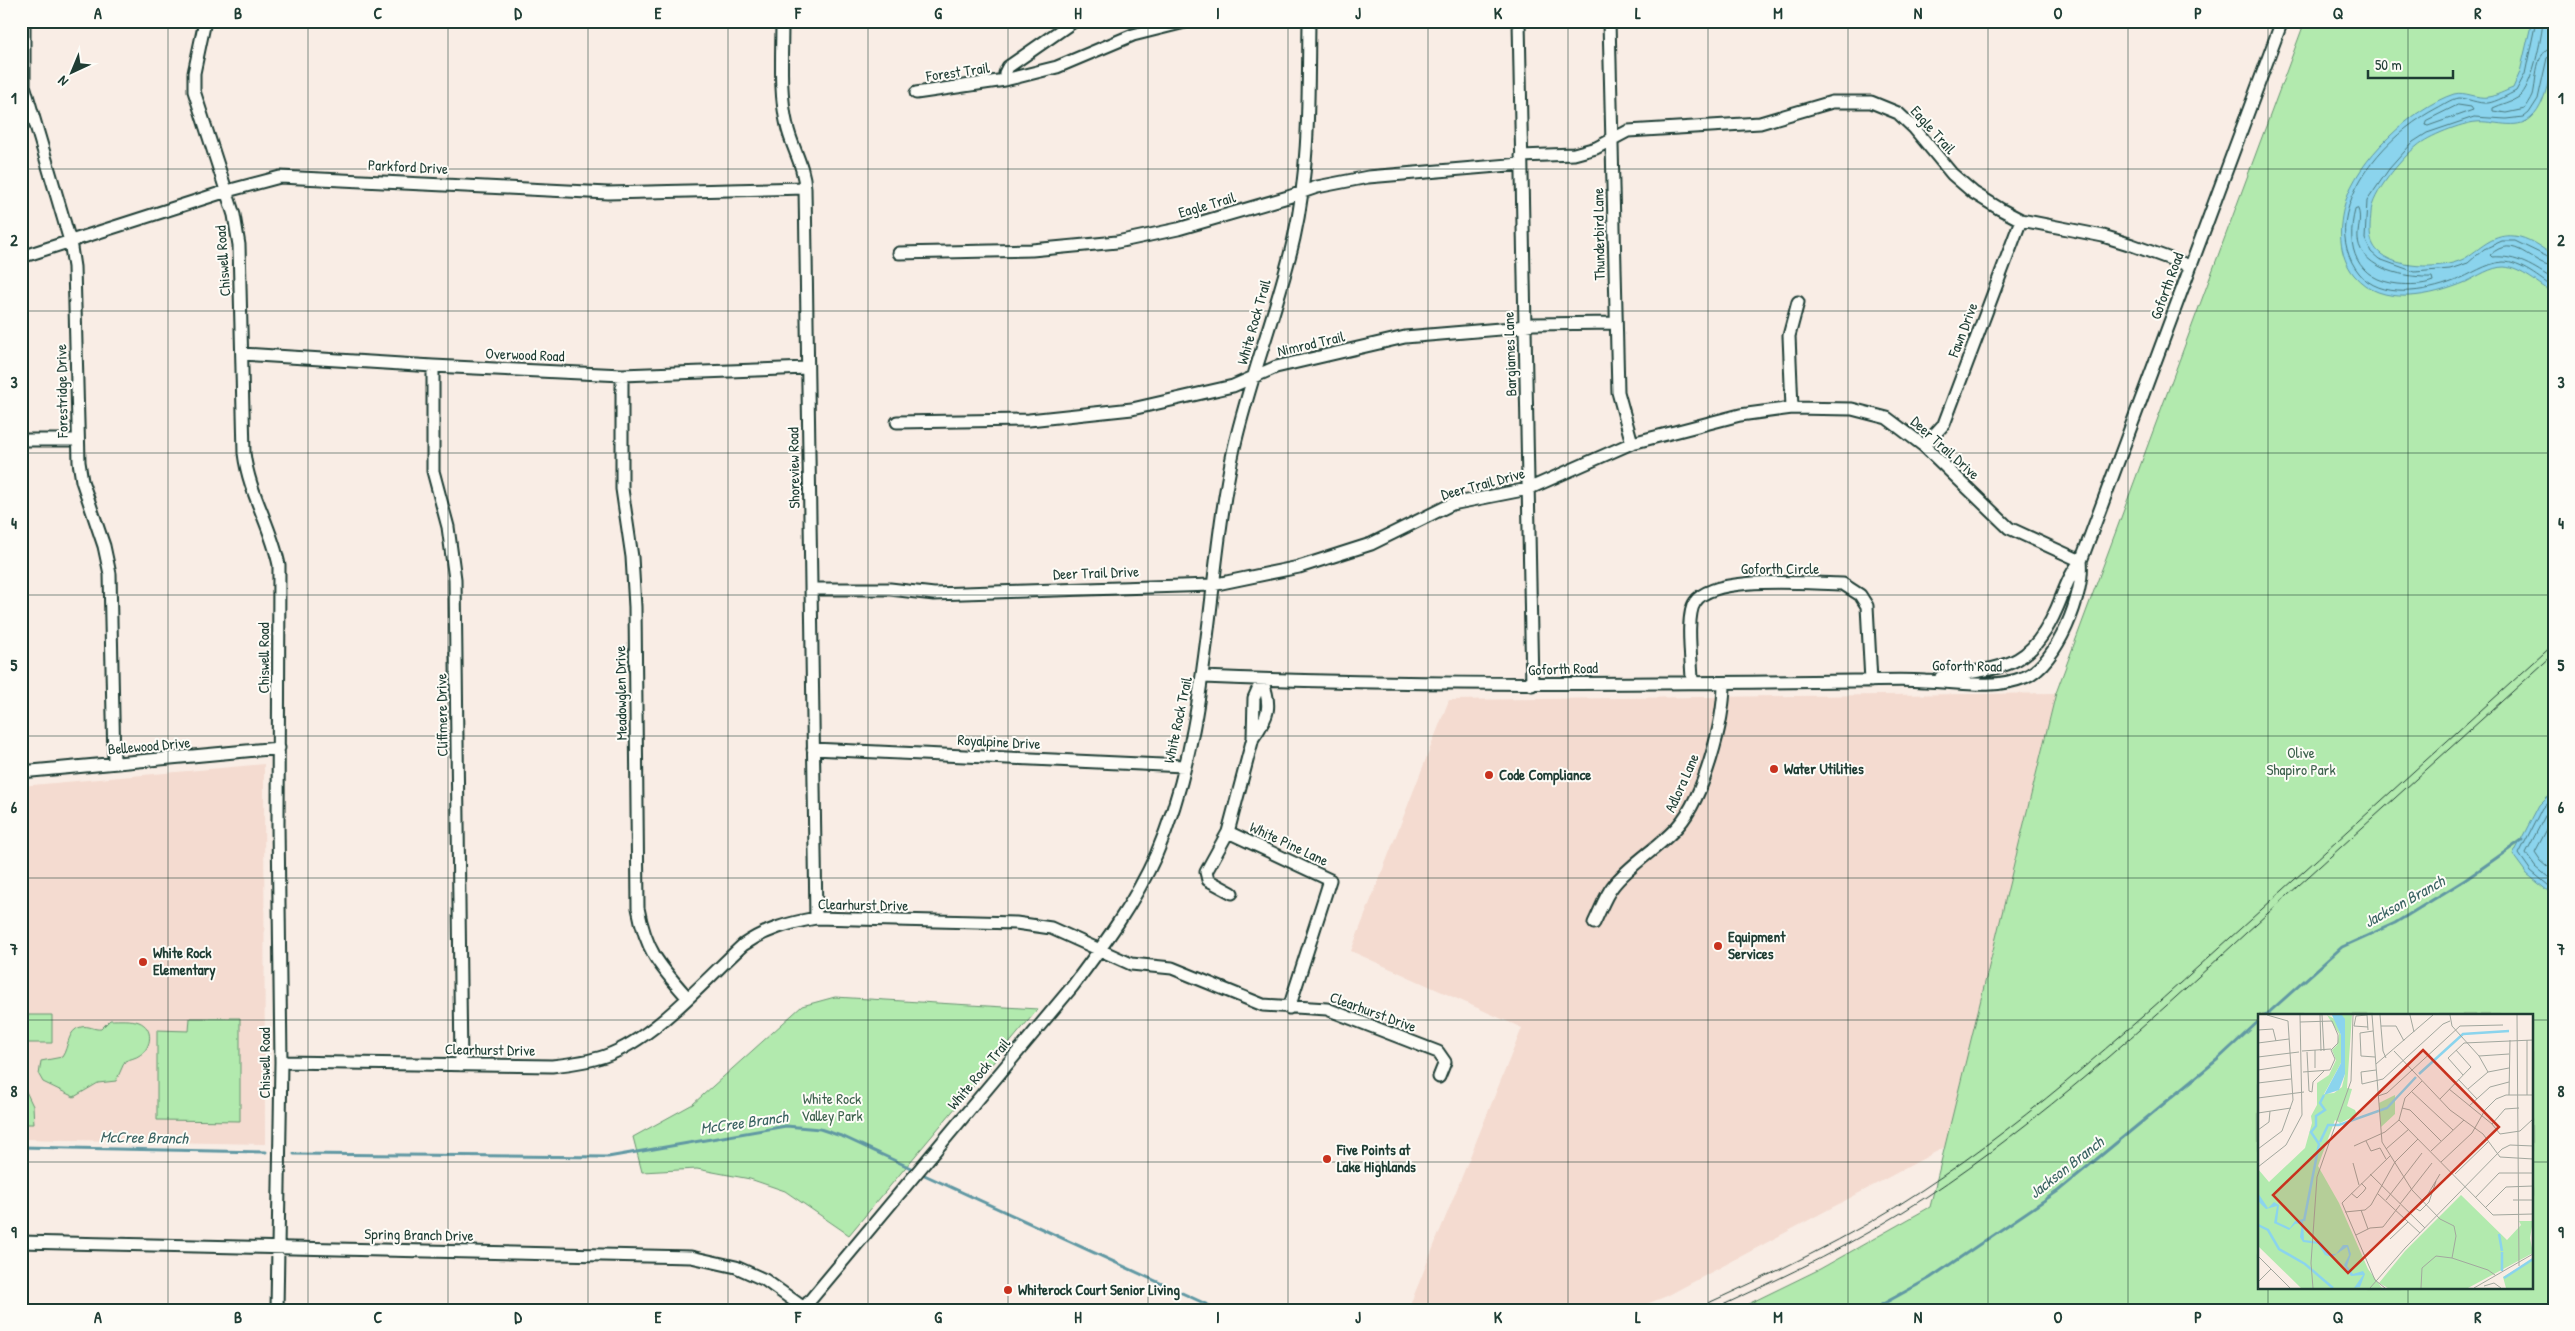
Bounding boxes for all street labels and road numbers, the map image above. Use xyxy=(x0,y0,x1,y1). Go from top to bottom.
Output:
street label: Forest Trail xyxy=(924,57,991,86)
street label: Eagle Trail xyxy=(1906,101,1961,158)
street label: Parkford Drive xyxy=(368,154,448,179)
street label: Eagle Trail xyxy=(1176,186,1238,223)
street label: Thunderbird Lane xyxy=(1587,188,1610,280)
street label: Chiswell Road xyxy=(210,225,235,297)
street label: Goforth Road xyxy=(2145,249,2188,322)
street label: White Rock Trail xyxy=(1231,277,1276,367)
street label: Fawn Drive xyxy=(1942,299,1983,361)
street label: Bargiames Lane xyxy=(1498,311,1521,397)
street label: Nimrod Trail xyxy=(1275,326,1347,361)
street label: Overwood Road xyxy=(485,343,565,366)
street label: Forestridge Drive xyxy=(50,344,73,439)
street label: Deer Trail Drive xyxy=(1906,411,1984,484)
street label: Shoreview Road xyxy=(782,427,805,509)
street label: Deer Trail Drive xyxy=(1439,462,1527,505)
street label: Goforth Circle xyxy=(1741,558,1819,579)
street label: Deer Trail Drive xyxy=(1053,561,1139,584)
street label: Chiswell Road xyxy=(253,622,274,694)
street label: Meadowglen Drive xyxy=(609,645,632,741)
street label: Goforth Road xyxy=(1932,654,2002,677)
street label: Goforth Road xyxy=(1528,657,1598,680)
street label: Cliffmere Drive xyxy=(430,673,453,757)
street label: White Rock Trail xyxy=(1158,675,1197,765)
street label: Royalpine Drive xyxy=(957,729,1041,754)
street label: Bellewood Drive xyxy=(107,731,191,760)
street label: Adlora Lane xyxy=(1659,750,1704,816)
street label: White Pine Lane xyxy=(1246,816,1332,871)
street label: Clearhurst Drive xyxy=(818,893,908,916)
street label: Clearhurst Drive xyxy=(1327,986,1419,1037)
street label: Chiswell Road xyxy=(254,1027,275,1099)
street label: White Rock Trail xyxy=(942,1033,1015,1114)
street label: Clearhurst Drive xyxy=(445,1038,535,1061)
street label: Spring Branch Drive xyxy=(364,1223,474,1246)

